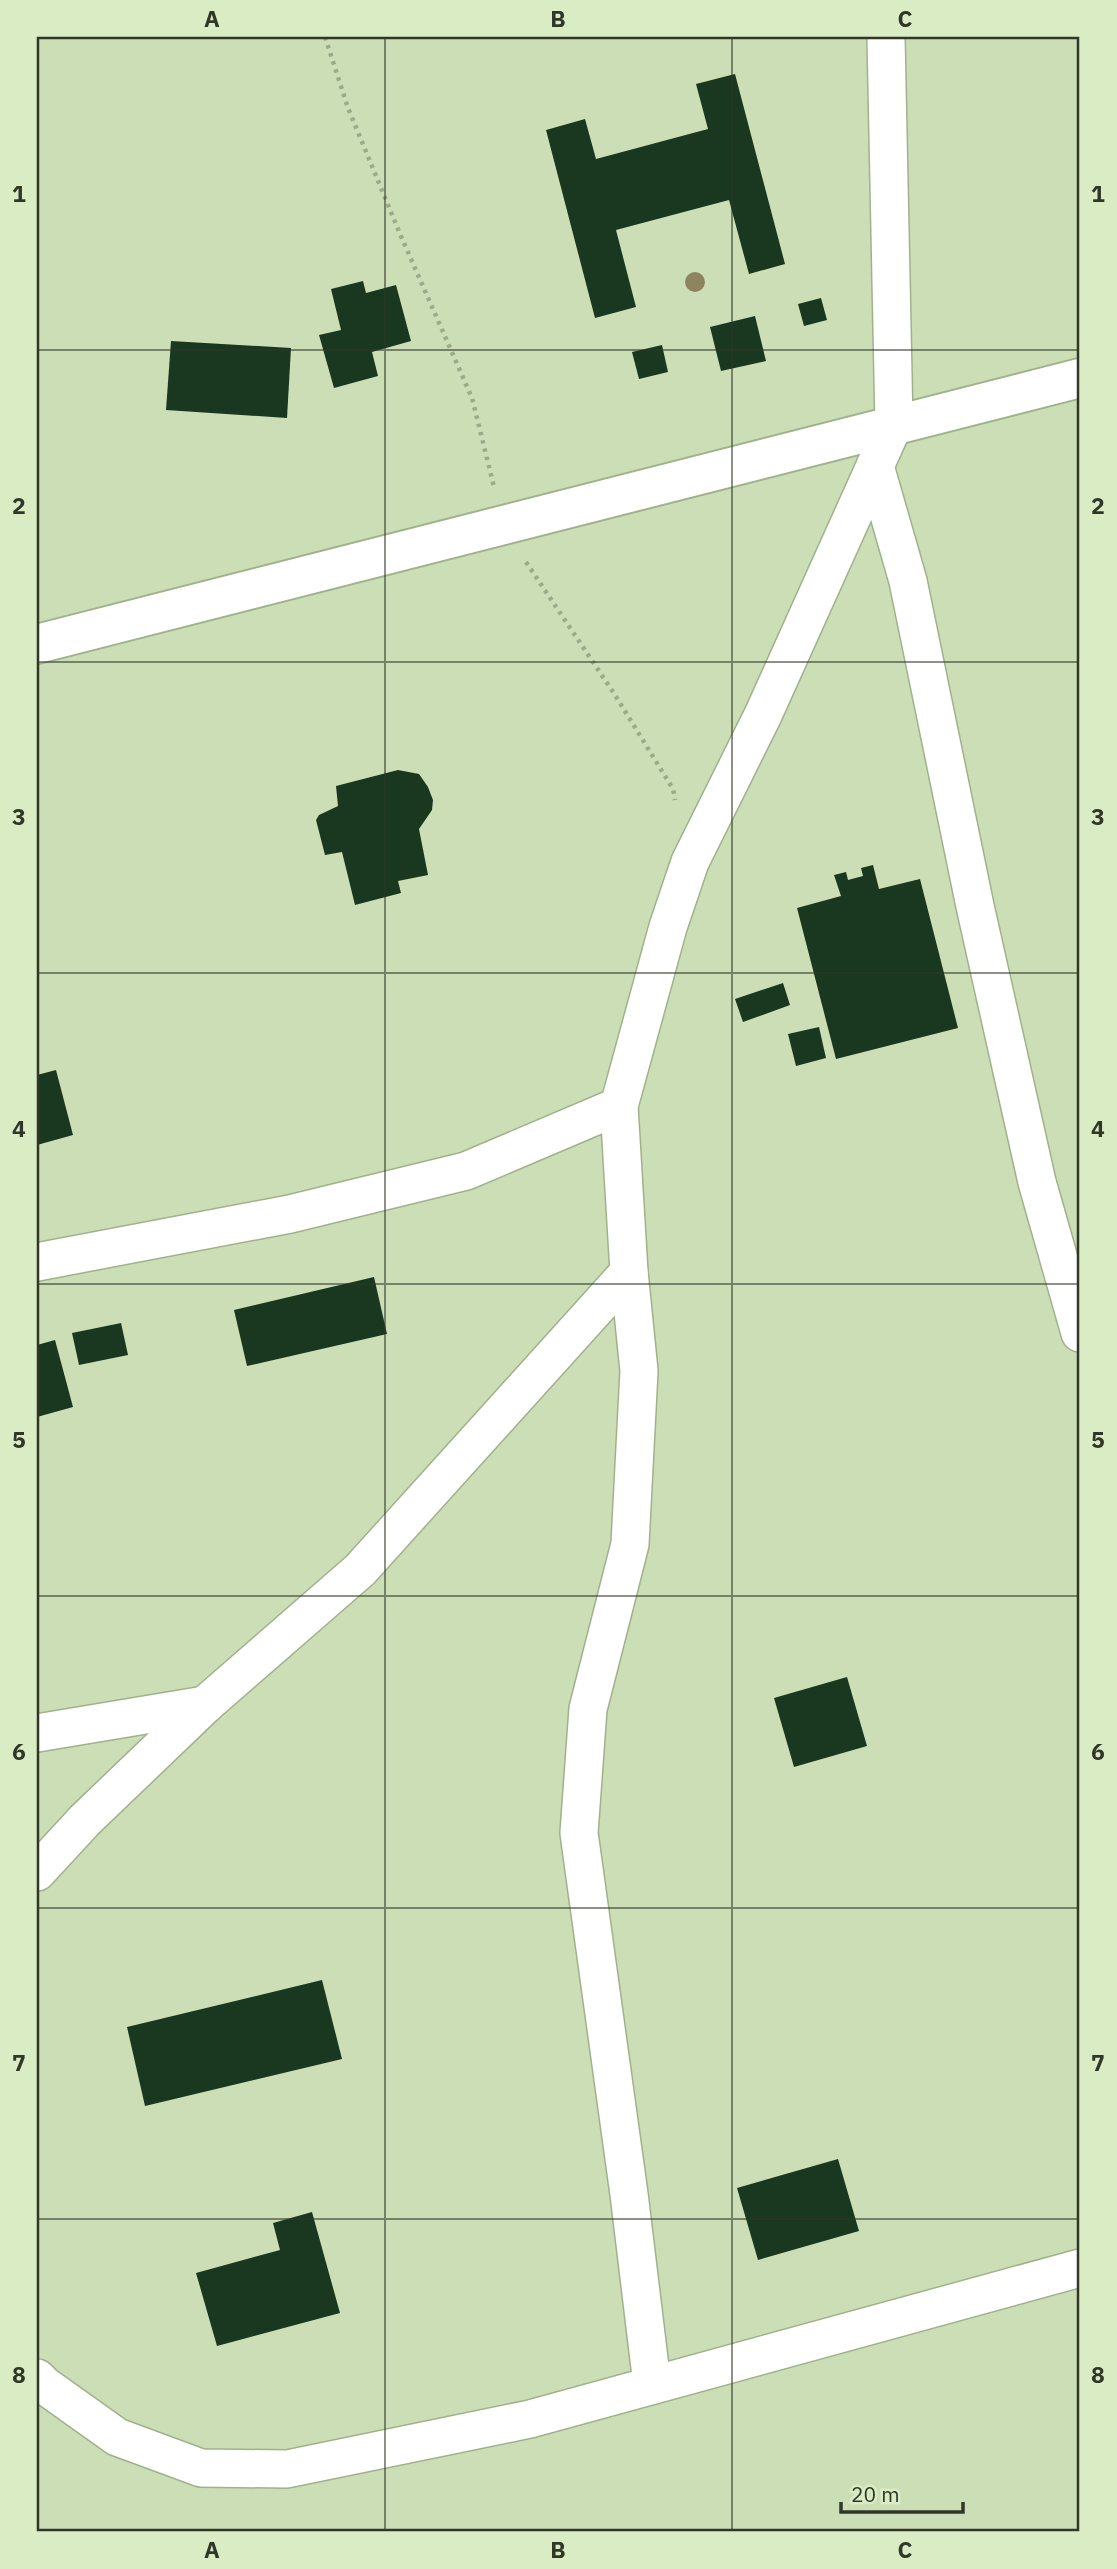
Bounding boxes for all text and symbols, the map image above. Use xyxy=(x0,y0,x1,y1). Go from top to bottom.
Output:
text: A xyxy=(204,3,220,33)
text: B xyxy=(550,3,566,33)
text: C xyxy=(898,3,913,33)
text: 1 xyxy=(12,178,26,208)
text: 1 xyxy=(1091,178,1105,208)
text: 2 xyxy=(12,490,26,520)
text: 2 xyxy=(1091,490,1105,520)
text: 3 xyxy=(12,801,26,831)
text: 3 xyxy=(1091,801,1105,831)
text: 4 xyxy=(12,1113,26,1143)
text: 4 xyxy=(1091,1113,1105,1143)
text: 5 xyxy=(12,1424,26,1454)
text: 5 xyxy=(1091,1424,1105,1454)
text: 6 xyxy=(12,1736,26,1766)
text: 6 xyxy=(1091,1736,1105,1766)
text: 7 xyxy=(12,2047,26,2077)
text: 7 xyxy=(1091,2047,1105,2077)
text: 8 xyxy=(12,2359,26,2389)
text: 8 xyxy=(1091,2359,1105,2389)
scale bar xyxy=(841,2471,963,2515)
text: 20 m xyxy=(851,2480,900,2508)
text: A xyxy=(204,2534,220,2564)
text: B xyxy=(550,2534,566,2564)
text: C xyxy=(898,2534,913,2564)

